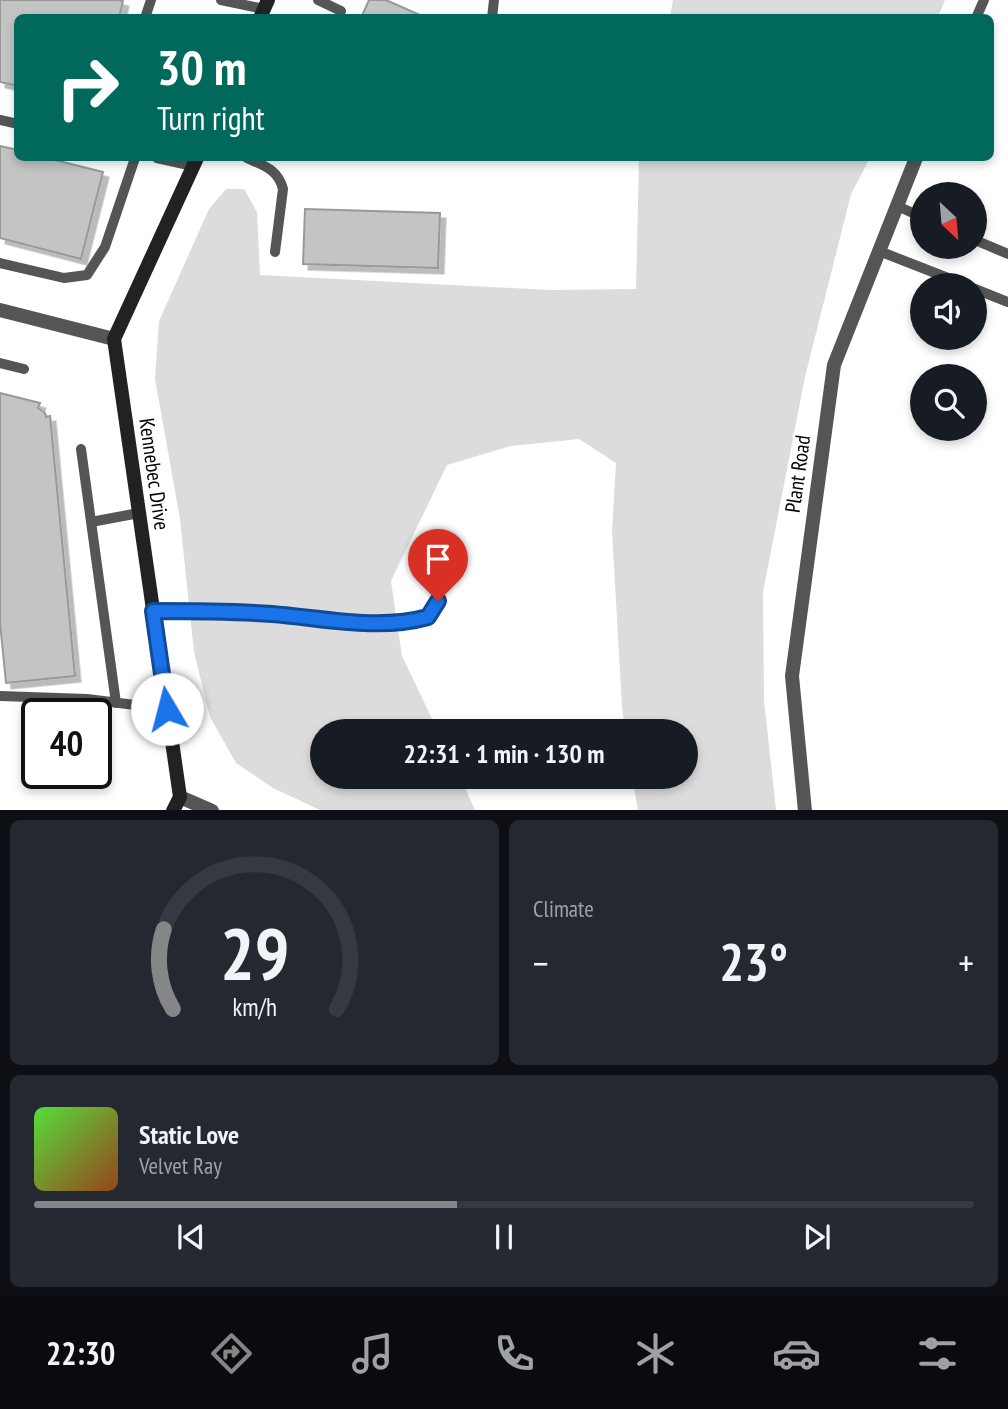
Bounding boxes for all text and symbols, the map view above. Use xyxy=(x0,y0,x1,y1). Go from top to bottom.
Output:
text: 30 m xyxy=(157,35,246,99)
icon: right xyxy=(42,42,133,133)
text: Turn right xyxy=(157,97,265,139)
north arrow xyxy=(910,182,987,259)
map controls xyxy=(910,182,987,441)
button: sound xyxy=(910,273,987,350)
button: search xyxy=(910,364,987,441)
street label: Kennebec Drive xyxy=(133,416,176,532)
street label: Plant Road xyxy=(779,433,816,514)
pin xyxy=(408,529,468,601)
icon: arrive xyxy=(419,540,457,578)
position arrow xyxy=(130,672,204,746)
speed limit sign: 40 xyxy=(21,698,112,789)
text: 22:31 · 1 min · 130 m xyxy=(404,737,604,770)
text: Climate xyxy=(533,894,594,923)
text: 29 xyxy=(220,905,289,999)
text: 23° xyxy=(719,928,788,995)
text: − xyxy=(533,938,549,987)
text: + xyxy=(958,938,974,987)
text: km/h xyxy=(232,990,277,1022)
text: Static Love xyxy=(139,1118,239,1151)
text: Velvet Ray xyxy=(139,1151,222,1180)
icon: previous xyxy=(172,1218,210,1256)
icon: pause xyxy=(485,1218,523,1256)
icon: next xyxy=(798,1218,836,1256)
icon: directions xyxy=(207,1329,256,1378)
icon: music xyxy=(348,1329,397,1378)
icon: phone xyxy=(490,1329,539,1378)
icon: climate xyxy=(631,1329,680,1378)
icon: car xyxy=(772,1329,821,1378)
icon: filters xyxy=(913,1329,962,1378)
text: 22:30 xyxy=(46,1332,115,1374)

